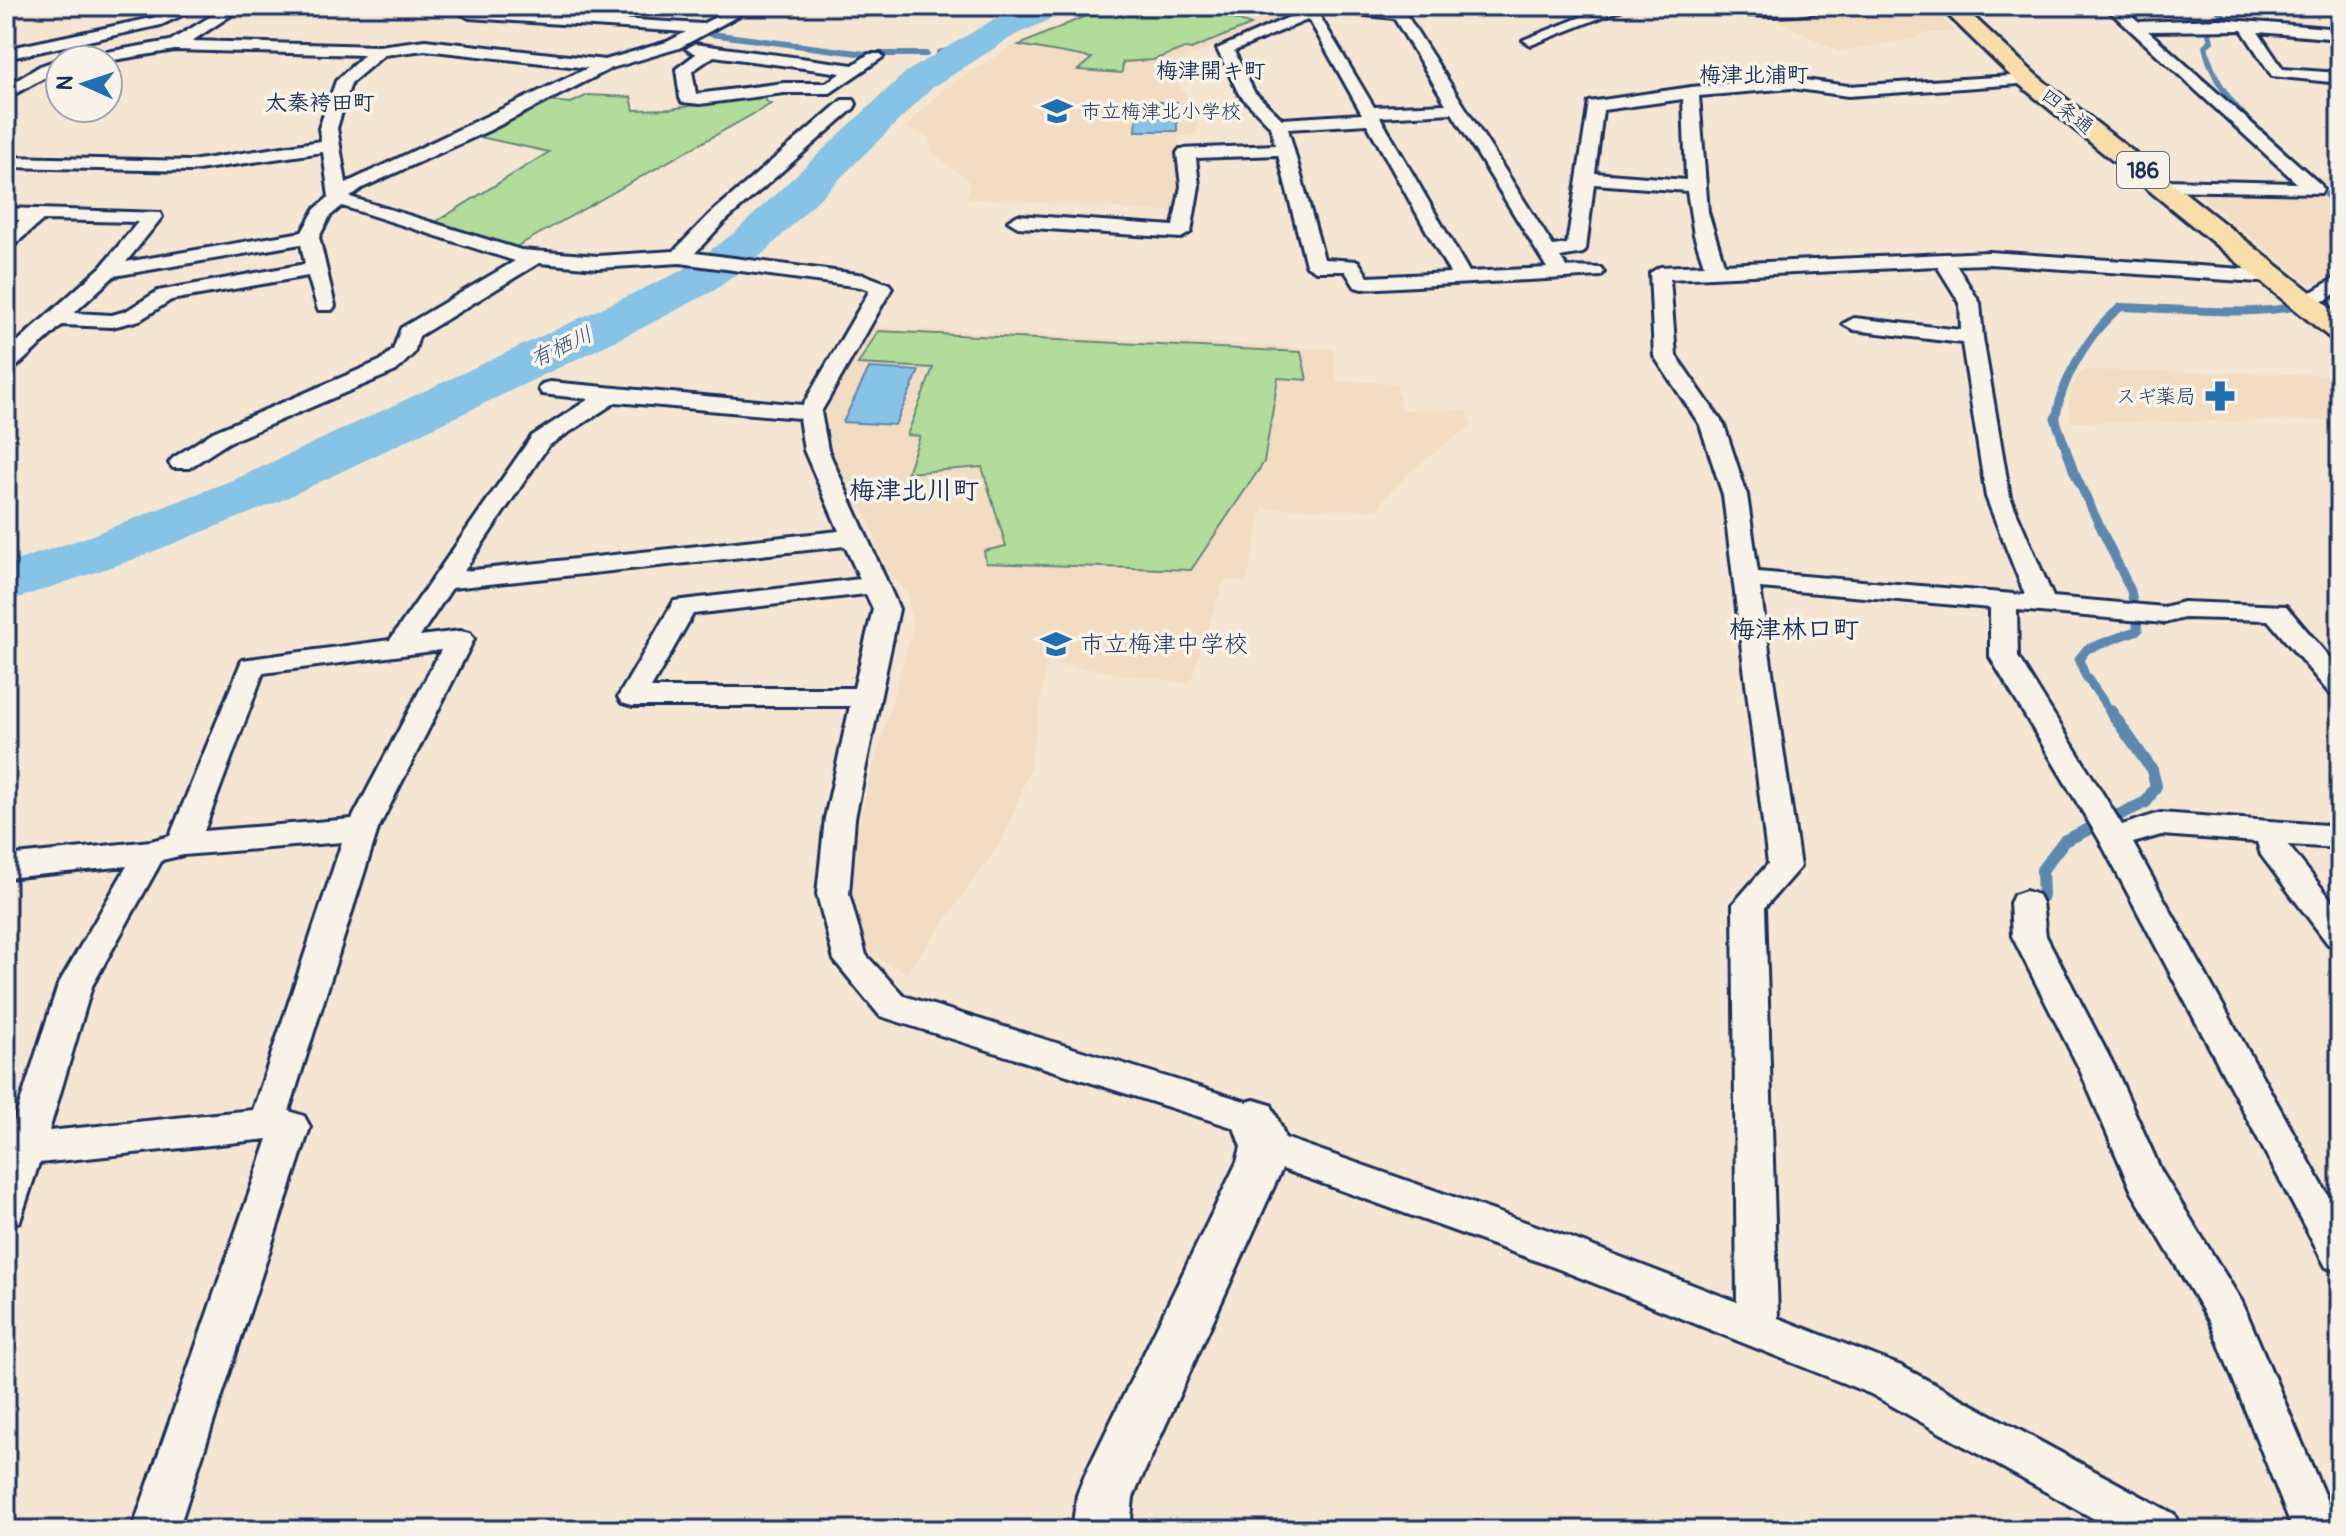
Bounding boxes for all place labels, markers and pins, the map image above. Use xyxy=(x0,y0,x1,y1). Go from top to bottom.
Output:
school or university icon: 市立梅津北小学校 xyxy=(1040,94,1074,128)
place label: 市立梅津北小学校 xyxy=(1081,99,1241,124)
pharmacy icon: スギ薬局 xyxy=(2203,379,2237,413)
place label: スギ薬局 xyxy=(2116,384,2196,409)
school or university icon: 市立梅津中学校 xyxy=(1039,627,1073,661)
place label: 市立梅津中学校 xyxy=(1080,630,1248,659)

